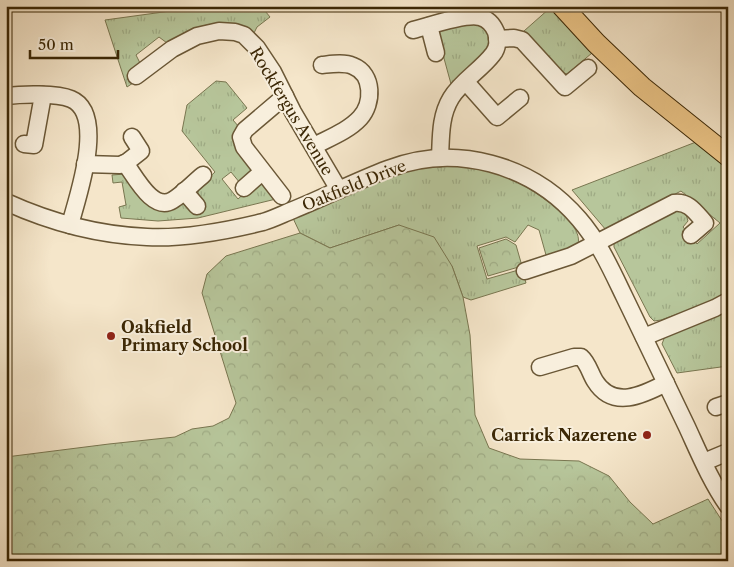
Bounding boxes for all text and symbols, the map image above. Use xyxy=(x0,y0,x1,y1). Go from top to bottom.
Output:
scale bar xyxy=(30,28,118,60)
text: 50 m xyxy=(38,35,74,54)
street label: Rockfergus Avenue xyxy=(246,43,338,179)
street label: Oakfield Drive xyxy=(299,155,409,215)
place label: Oakfield Primary School xyxy=(121,317,248,355)
marker: Oakfield Primary School xyxy=(105,330,117,342)
place label: Carrick Nazerene xyxy=(491,425,637,445)
marker: Carrick Nazerene xyxy=(641,429,653,441)

